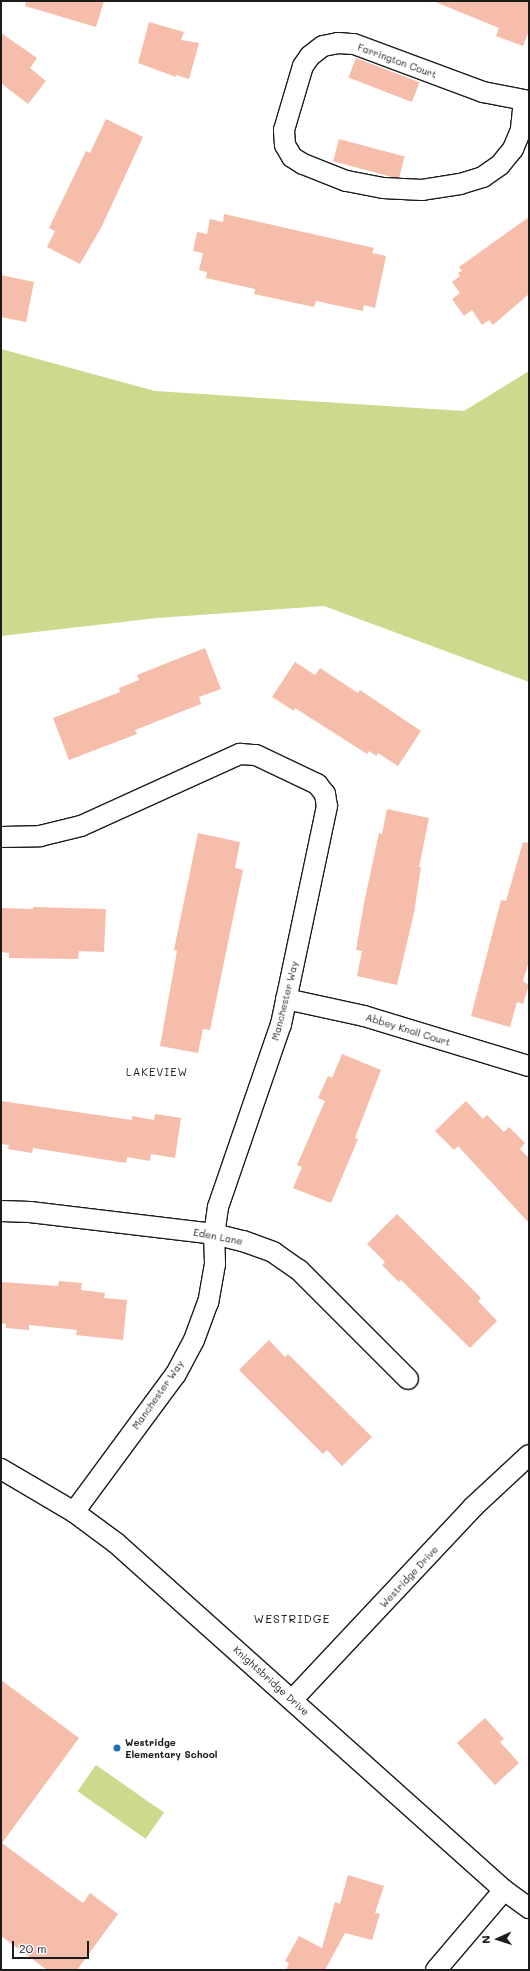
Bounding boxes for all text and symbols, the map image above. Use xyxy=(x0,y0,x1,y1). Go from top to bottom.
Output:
street label: Farrington Court xyxy=(356,41,438,81)
street label: Manchester Way xyxy=(269,960,301,1042)
street label: Abbey Knoll Court xyxy=(364,1011,452,1049)
district label: LAKEVIEW xyxy=(126,1065,188,1079)
street label: Eden Lane xyxy=(192,1226,244,1248)
street label: Manchester Way xyxy=(130,1358,186,1432)
street label: Westridge Drive xyxy=(377,1544,441,1610)
district label: WESTRIDGE xyxy=(254,1612,330,1626)
street label: Knightsbridge Drive xyxy=(231,1644,311,1718)
place label: Westridge Elementary School xyxy=(125,1736,217,1760)
marker: Westridge Elementary School xyxy=(112,1743,122,1753)
north arrow xyxy=(478,1919,518,1959)
scale bar xyxy=(14,1933,91,1959)
text: N xyxy=(478,1935,493,1944)
text: 20 m xyxy=(19,1940,47,1956)

